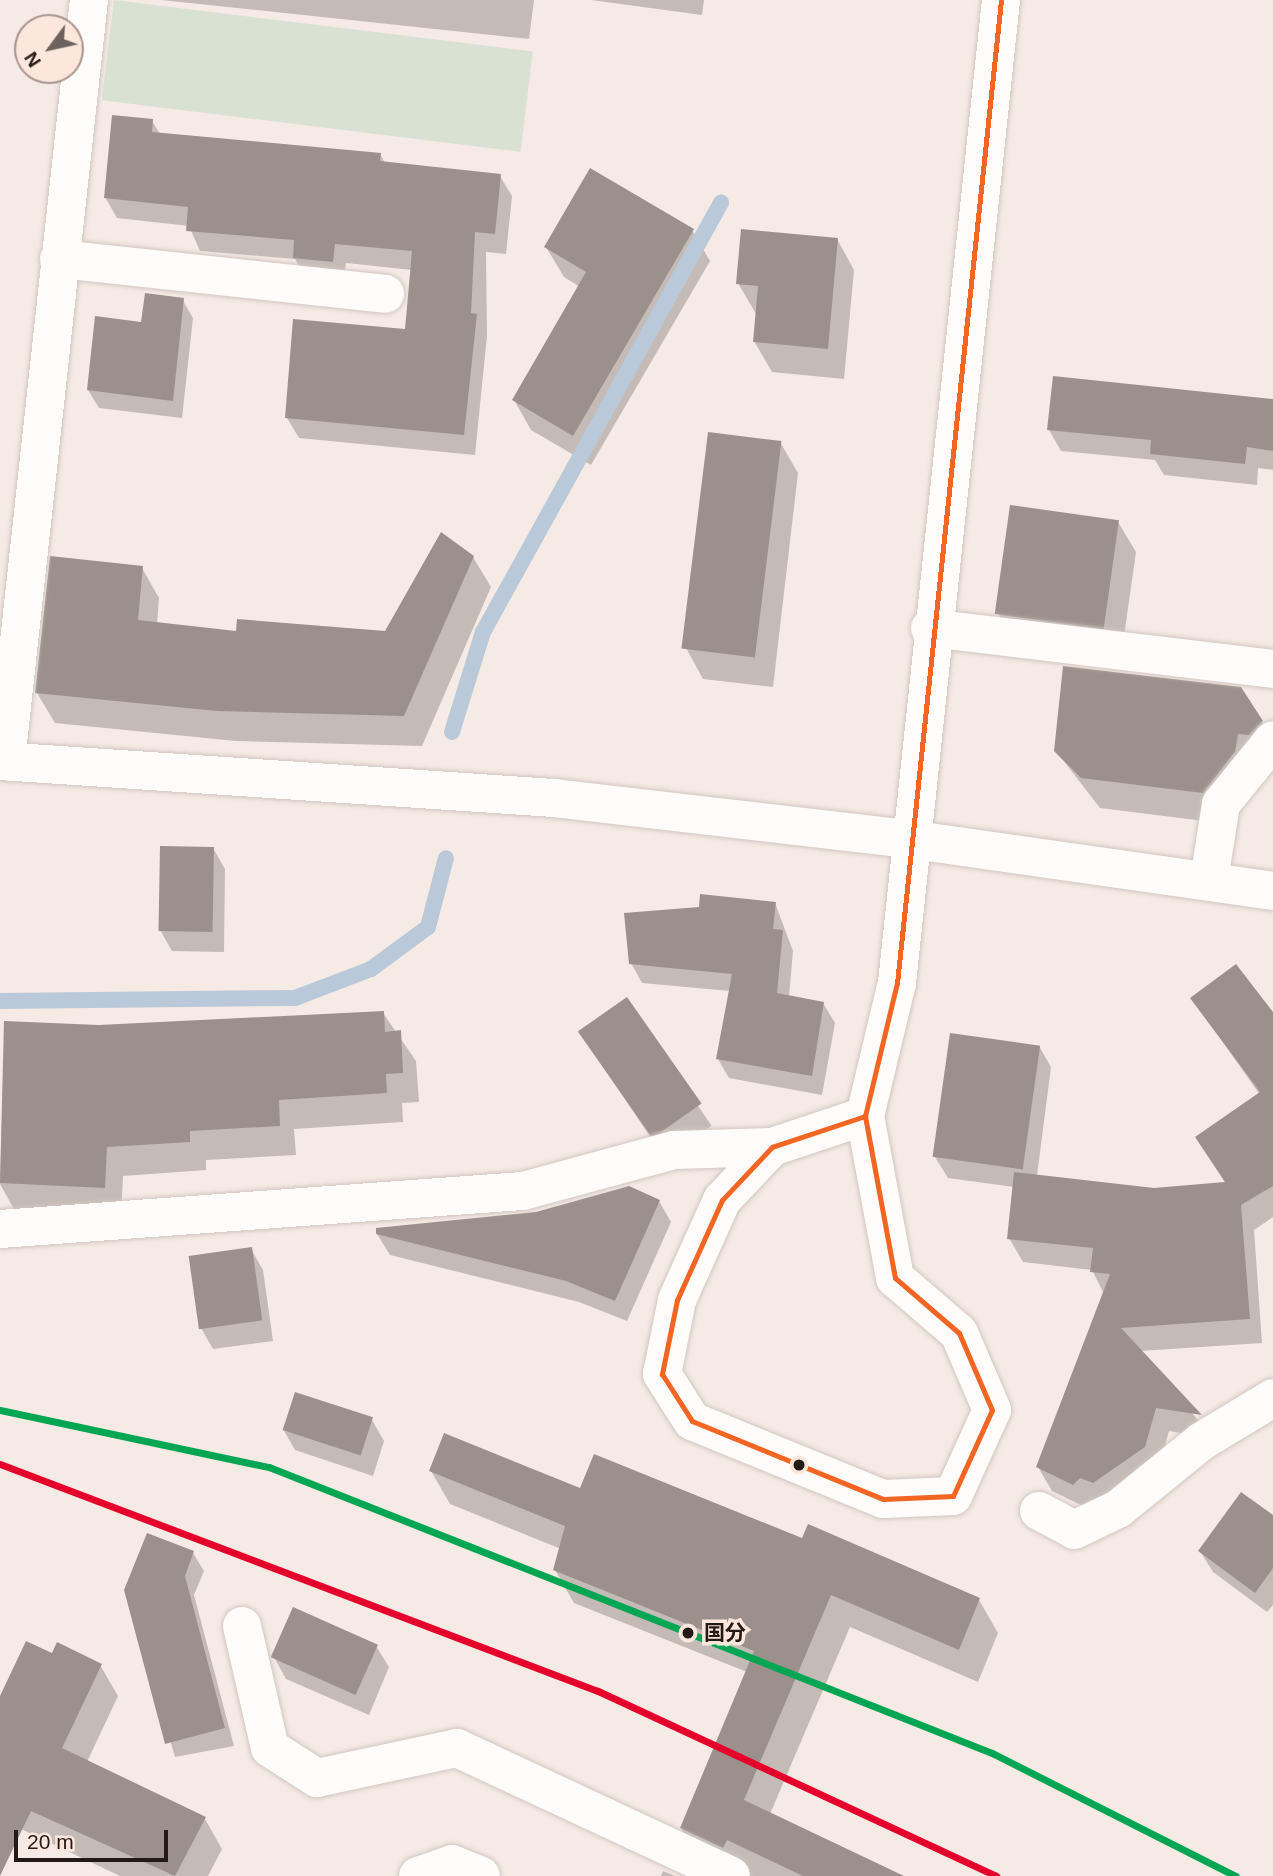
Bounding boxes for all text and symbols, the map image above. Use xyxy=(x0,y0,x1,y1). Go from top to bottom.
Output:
north arrow xyxy=(14,14,84,84)
text: N xyxy=(20,48,45,71)
unlabelled marker xyxy=(792,1458,806,1472)
place label: 国分 xyxy=(704,1620,746,1646)
marker: 国分 xyxy=(678,1623,698,1643)
scale bar xyxy=(18,1816,172,1860)
text: 20 m xyxy=(27,1830,74,1853)

